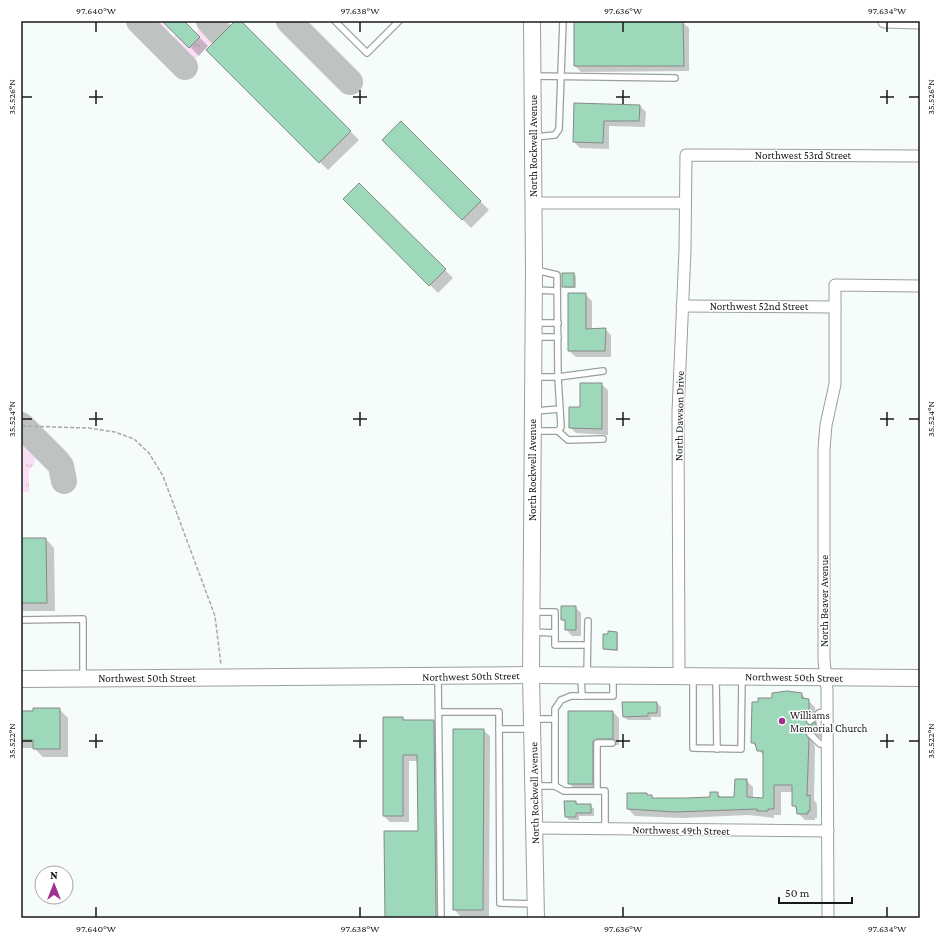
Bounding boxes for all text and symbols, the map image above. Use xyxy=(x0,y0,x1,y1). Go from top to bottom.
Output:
text: 97.640°W xyxy=(76,5,117,16)
text: 97.638°W xyxy=(341,5,380,16)
text: 97.636°W xyxy=(604,5,643,16)
text: 97.634°W xyxy=(868,5,907,16)
text: 35.526°N xyxy=(6,79,17,115)
text: 35.526°N xyxy=(925,79,936,115)
street label: North Rockwell Avenue xyxy=(527,95,539,197)
street label: Northwest 53rd Street xyxy=(755,149,852,161)
street label: Northwest 52nd Street xyxy=(710,300,809,312)
street label: North Dawson Drive xyxy=(672,371,686,461)
text: 35.524°N xyxy=(6,401,17,437)
text: 35.524°N xyxy=(925,401,936,437)
street label: North Rockwell Avenue xyxy=(526,419,538,521)
street label: North Beaver Avenue xyxy=(818,555,830,647)
street label: Northwest 50th Street xyxy=(422,669,520,683)
street label: Northwest 50th Street xyxy=(745,670,843,684)
street label: Northwest 50th Street xyxy=(98,672,196,684)
place label: Williams Memorial Church xyxy=(790,709,868,734)
marker: Williams Memorial Church xyxy=(777,716,787,726)
text: 35.522°N xyxy=(6,723,17,759)
text: 35.522°N xyxy=(925,723,936,759)
street label: North Rockwell Avenue xyxy=(527,742,541,844)
street label: Northwest 49th Street xyxy=(632,823,730,837)
north arrow xyxy=(34,865,74,905)
text: N xyxy=(50,869,58,881)
scale bar xyxy=(779,879,852,905)
text: 50 m xyxy=(785,886,810,900)
text: 97.640°W xyxy=(76,923,117,934)
text: 97.638°W xyxy=(341,923,380,934)
text: 97.636°W xyxy=(604,923,643,934)
text: 97.634°W xyxy=(868,923,907,934)

